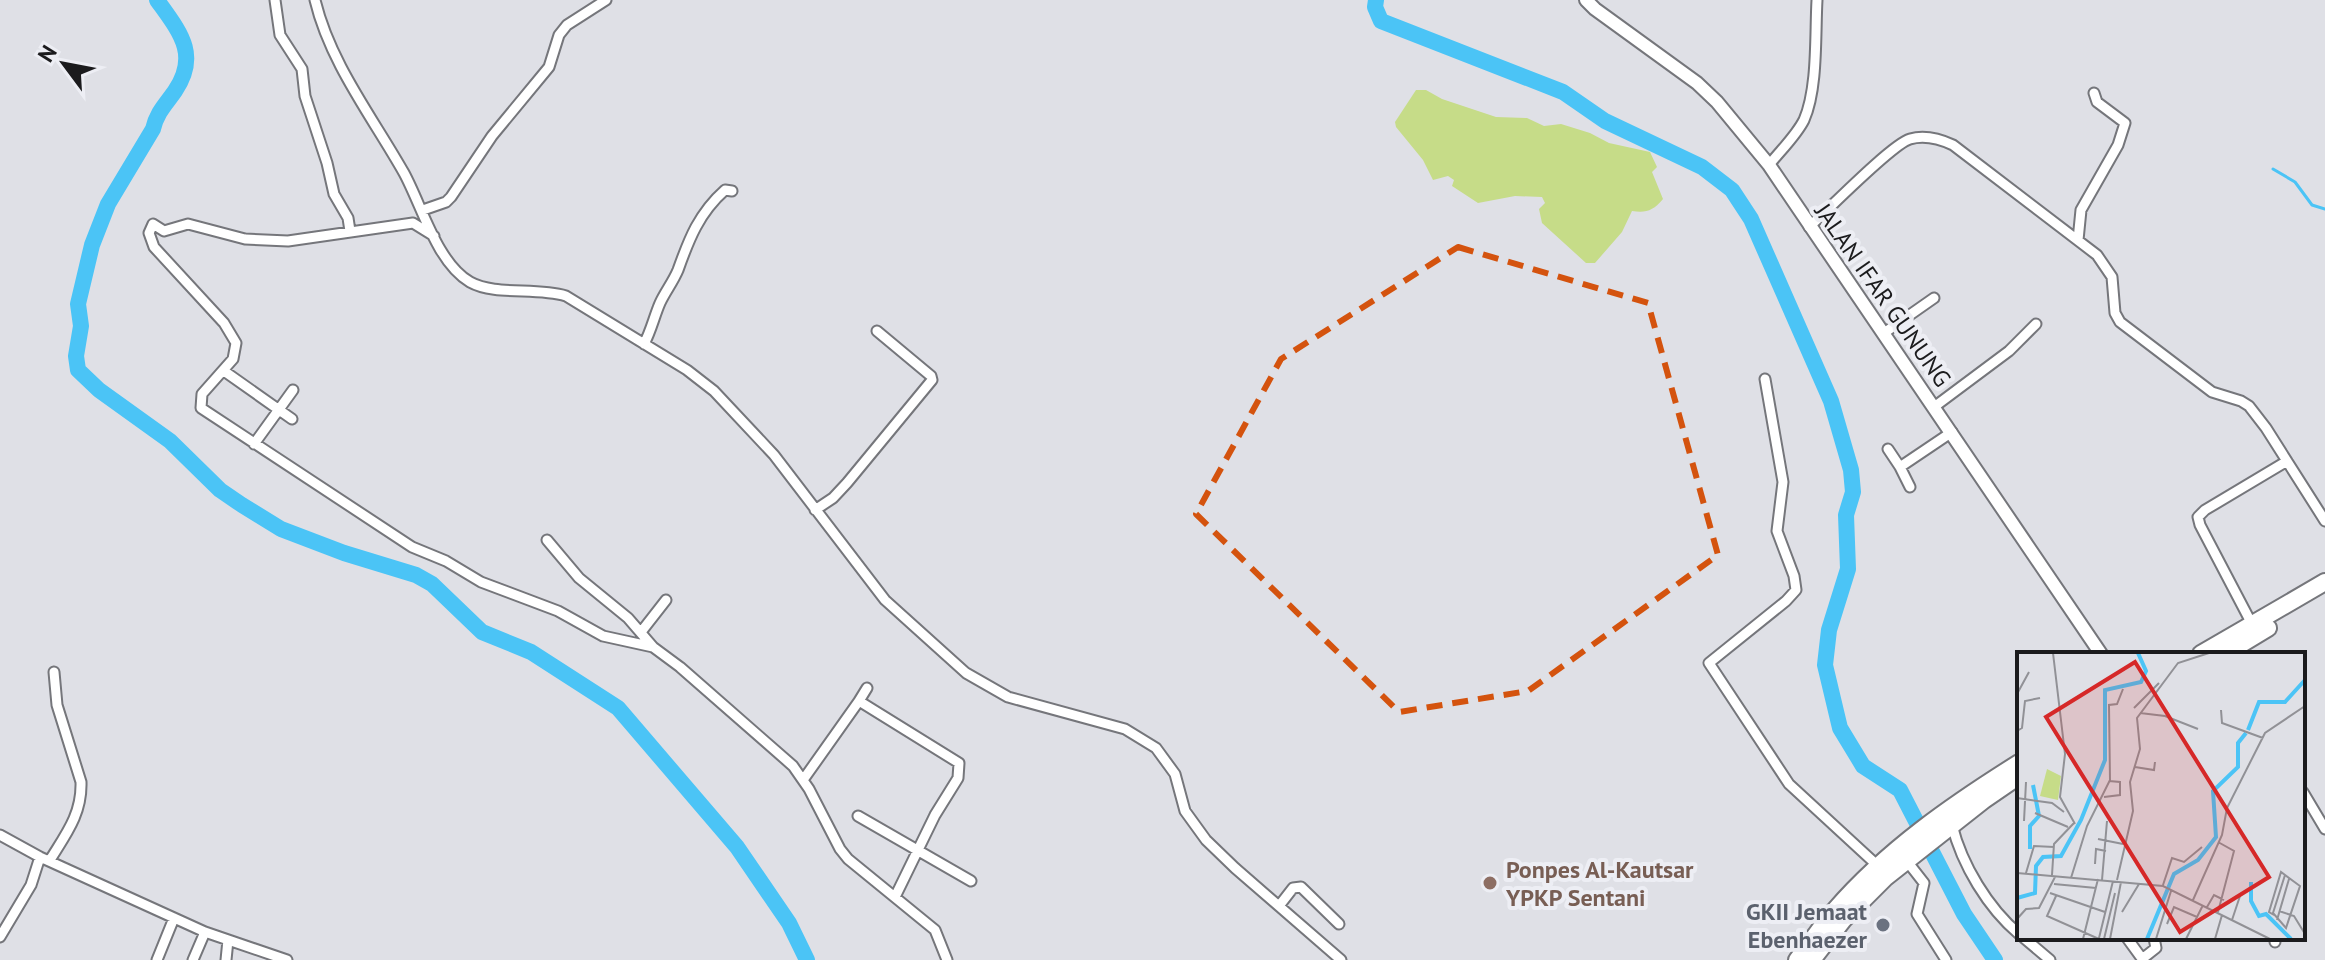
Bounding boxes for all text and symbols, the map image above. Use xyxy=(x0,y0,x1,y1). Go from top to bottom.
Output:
north arrow xyxy=(24,24,104,104)
text: N xyxy=(31,40,63,67)
street label: JALAN IFAR GUNUNG xyxy=(1807,196,1958,393)
inset map xyxy=(2017,652,2305,940)
place label: Ponpes Al-Kautsar YPKP Sentani xyxy=(1505,854,1694,913)
marker: Ponpes Al-Kautsar YPKP Sentani xyxy=(1481,874,1499,892)
place label: GKII Jemaat Ebenhaezer xyxy=(1746,896,1868,955)
marker: GKII Jemaat Ebenhaezer xyxy=(1874,916,1892,934)

